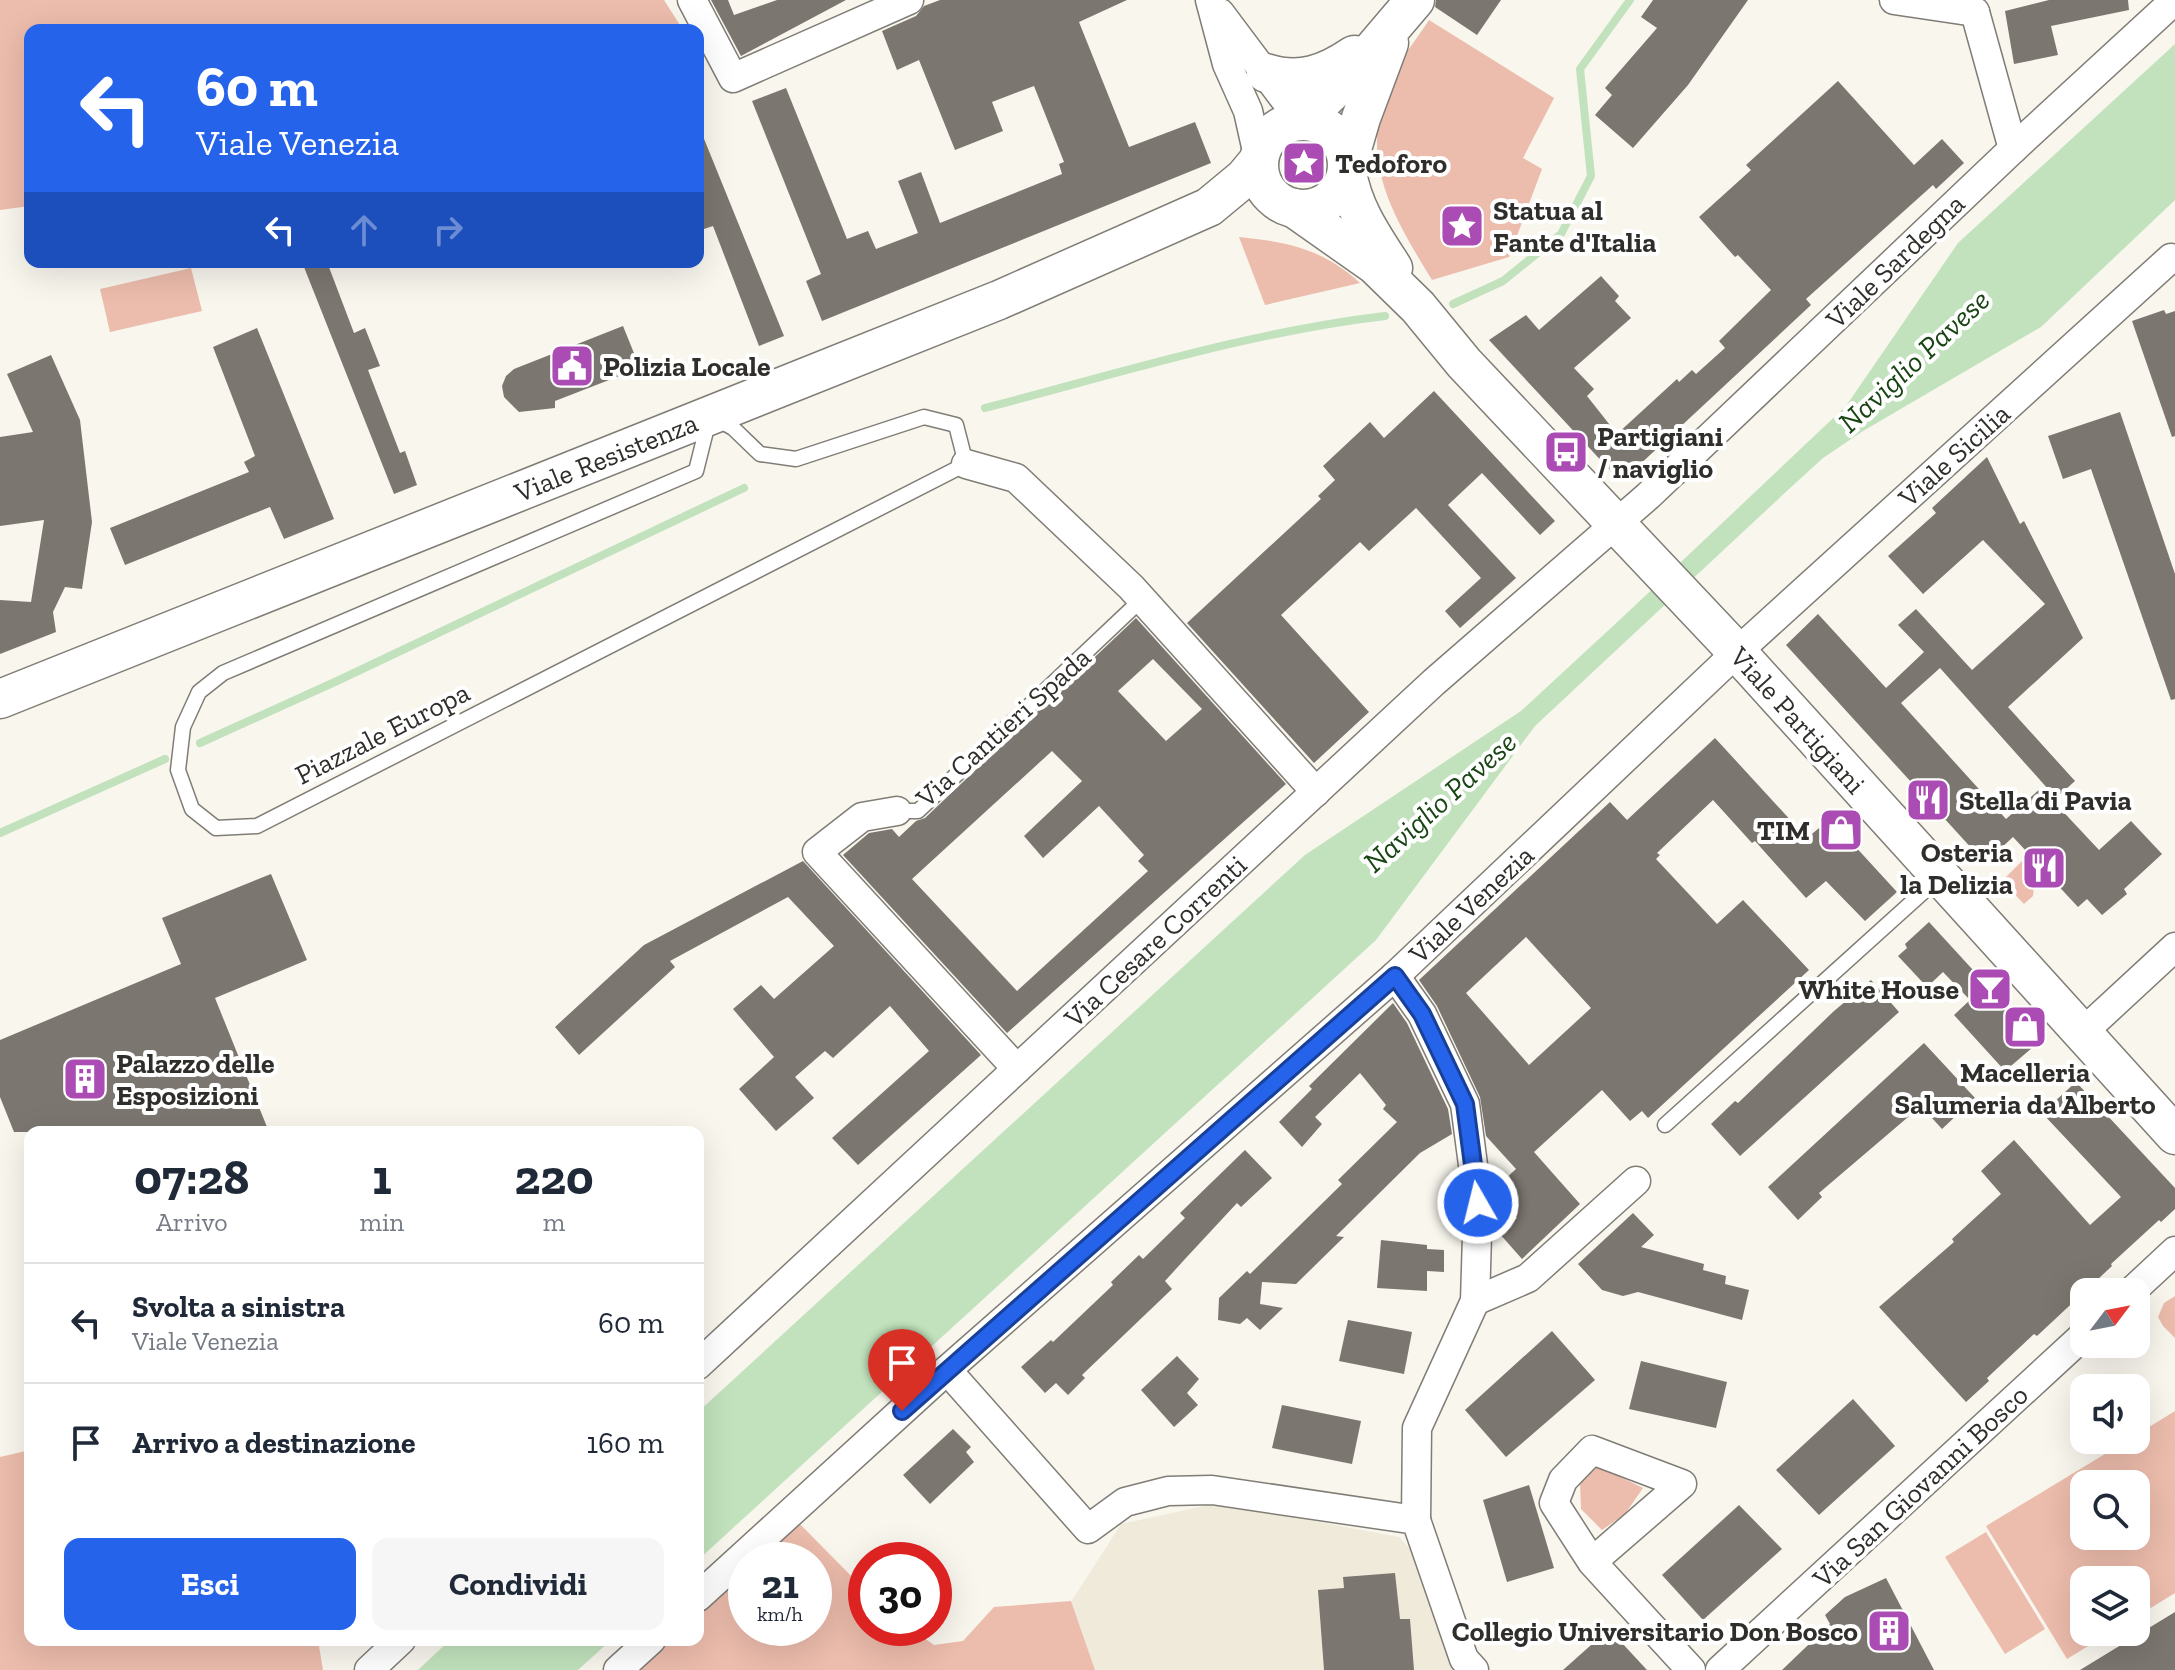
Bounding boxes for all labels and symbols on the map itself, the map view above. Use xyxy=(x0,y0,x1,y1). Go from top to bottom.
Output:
place icon: Tedoforo xyxy=(1280,139,1328,187)
place label: Tedoforo xyxy=(1335,147,1448,180)
street label: Viale Sardegna xyxy=(1819,187,1972,336)
place label: Statua al Fante d'Italia xyxy=(1493,194,1656,259)
place icon: Statua al Fante d'Italia xyxy=(1438,202,1486,250)
water label: Naviglio Pavese xyxy=(1831,282,1997,440)
public building icon: Polizia Locale xyxy=(548,342,596,390)
place label: Polizia Locale xyxy=(603,350,771,383)
street label: Viale Sicilia xyxy=(1891,397,2017,515)
street label: Viale Resistenza xyxy=(509,406,703,510)
place label: Partigiani / naviglio xyxy=(1597,420,1723,485)
bus stop icon: Partigiani / naviglio xyxy=(1542,428,1590,476)
street label: Viale Partigiani xyxy=(1722,639,1872,801)
street label: Via Cantieri Spada xyxy=(909,640,1098,815)
street label: Piazzale Europa xyxy=(290,675,475,792)
water label: Naviglio Pavese xyxy=(1356,724,1524,880)
restaurant icon: Stella di Pavia xyxy=(1904,776,1952,824)
place label: Stella di Pavia xyxy=(1959,784,2132,817)
shop icon: TIM xyxy=(1817,806,1865,854)
place label: TIM xyxy=(1757,814,1810,847)
place label: Osteria la Delizia xyxy=(1900,836,2013,901)
street label: Viale Venezia xyxy=(1402,838,1541,971)
restaurant icon: Osteria la Delizia xyxy=(2020,844,2068,892)
street label: Via Cesare Correnti xyxy=(1057,848,1253,1035)
bar icon: White House xyxy=(1966,965,2014,1013)
place label: White House xyxy=(1799,973,1959,1006)
shop icon: Macelleria Salumeria da Alberto xyxy=(2001,1003,2049,1051)
place label: Palazzo delle Esposizioni xyxy=(116,1047,274,1112)
building icon: Palazzo delle Esposizioni xyxy=(61,1055,109,1103)
place label: Macelleria Salumeria da Alberto xyxy=(1894,1056,2156,1121)
position arrow xyxy=(1436,1161,1520,1245)
north arrow xyxy=(2070,1278,2150,1358)
pin xyxy=(868,1329,936,1411)
street label: Via San Giovanni Bosco xyxy=(1805,1378,2035,1595)
speed limit sign: 30 xyxy=(848,1542,952,1646)
building icon: Collegio Universitario Don Bosco xyxy=(1865,1607,1913,1655)
place label: Collegio Universitario Don Bosco xyxy=(1452,1615,1858,1648)

